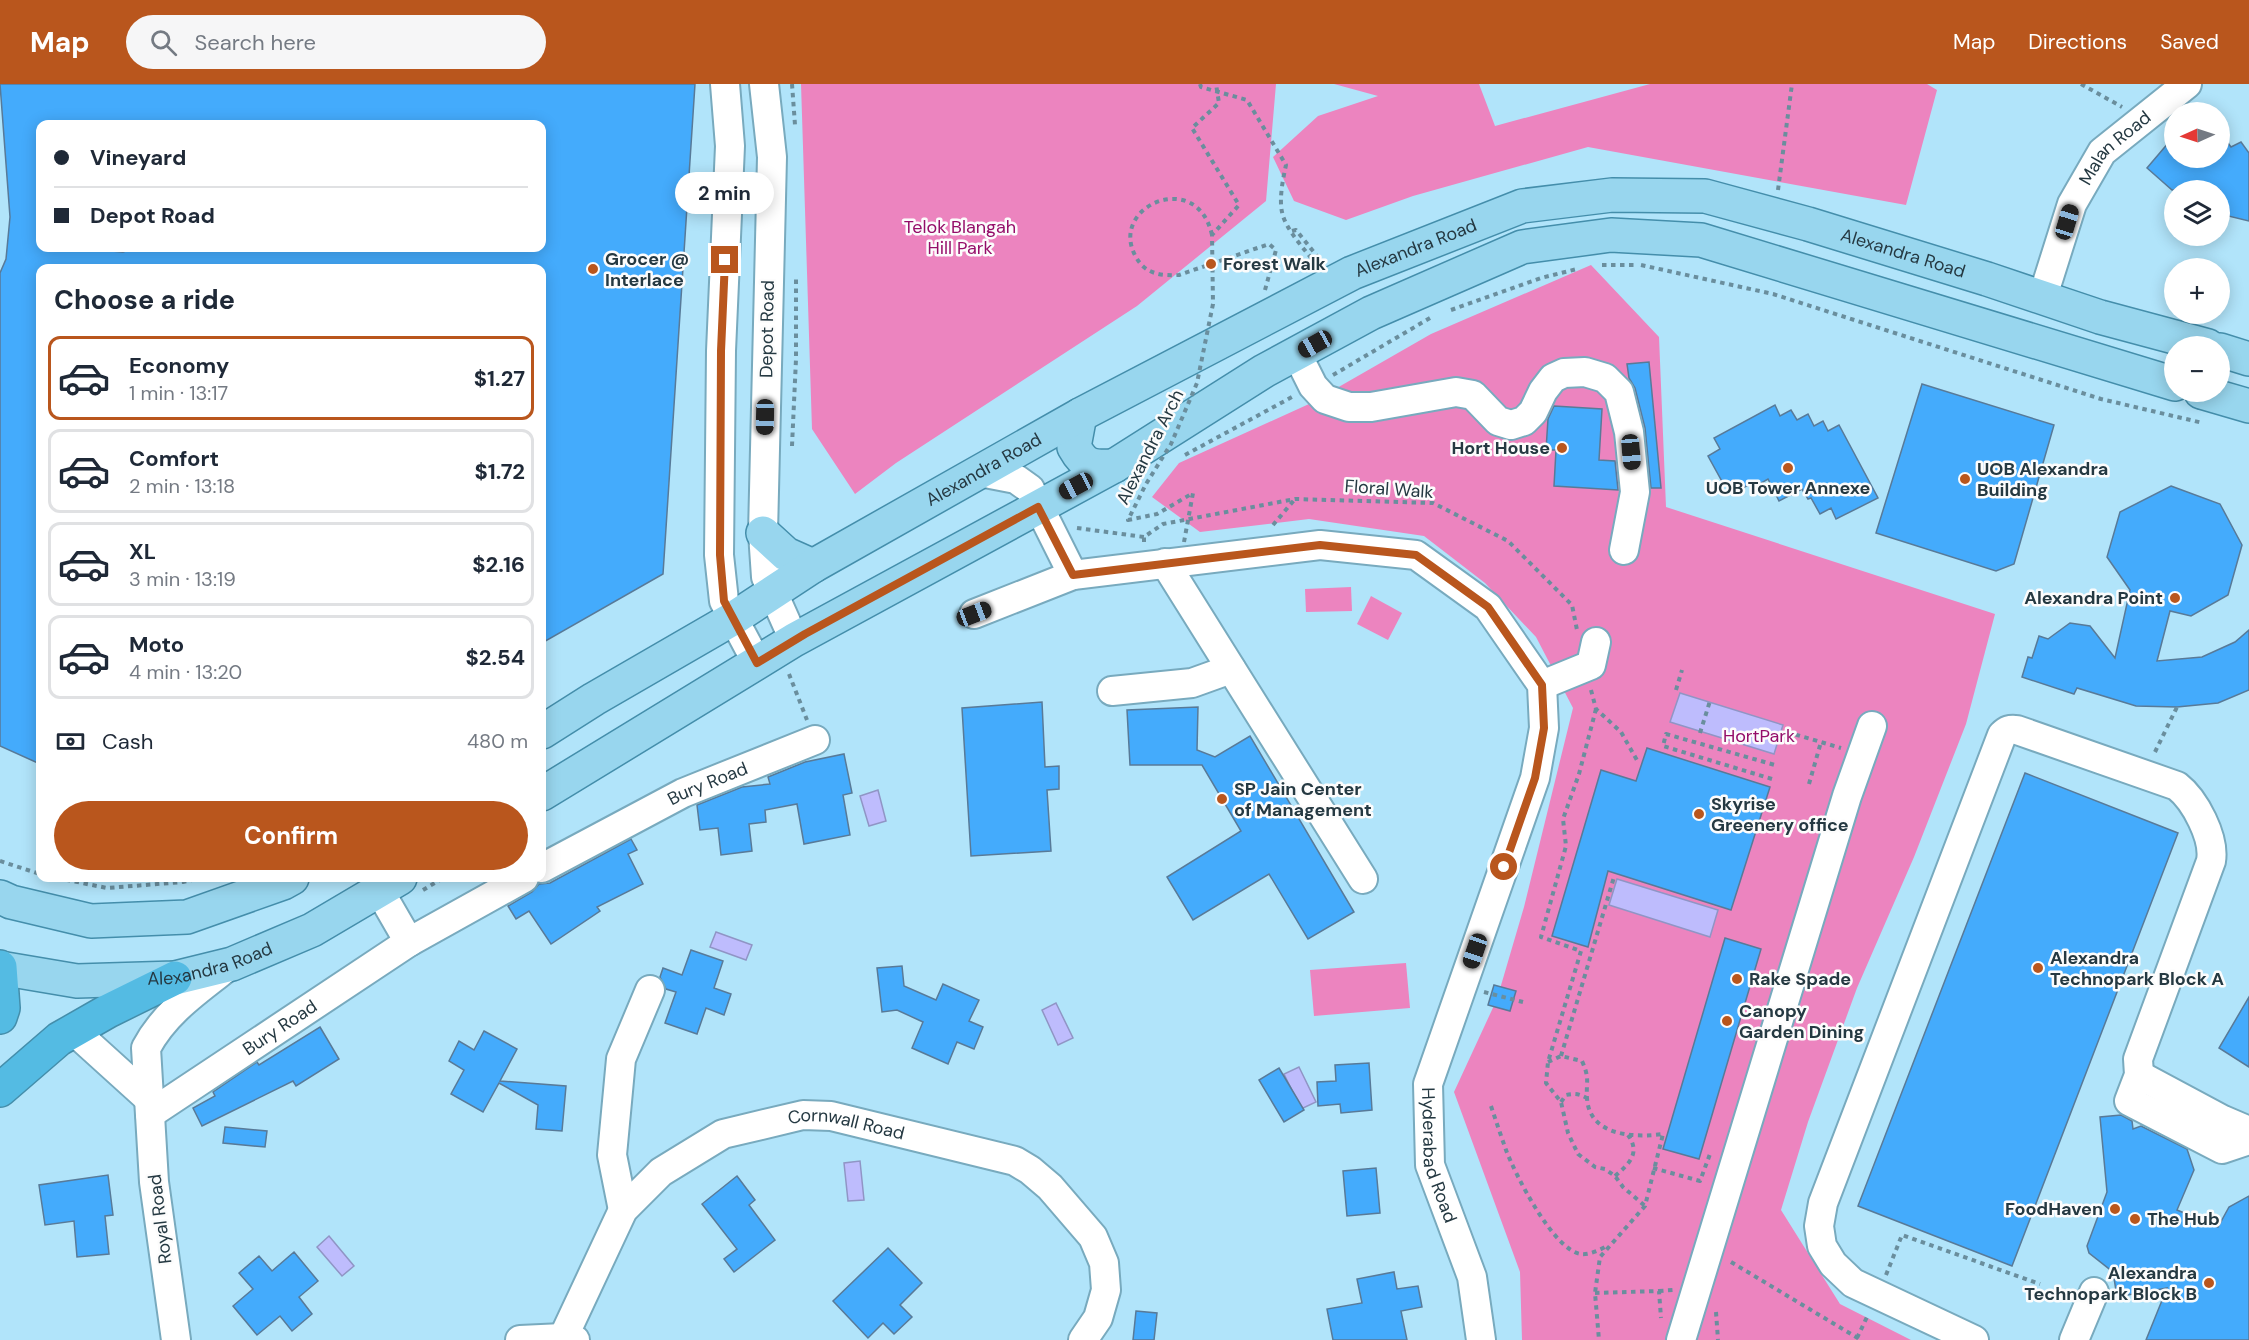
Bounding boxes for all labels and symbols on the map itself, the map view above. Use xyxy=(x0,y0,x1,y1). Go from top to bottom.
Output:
north arrow xyxy=(2164,102,2230,168)
street label: Malan Road xyxy=(2073,106,2156,190)
callout: 2 min xyxy=(676,173,774,215)
car xyxy=(2053,202,2081,242)
street label: Alexandra Road xyxy=(1351,213,1480,283)
park label: Telok Blangah Hill Park xyxy=(904,215,1016,260)
street label: Alexandra Road xyxy=(1838,223,1968,284)
route end xyxy=(711,246,738,273)
place label: Grocer @ Interlace xyxy=(605,247,689,292)
place label: Forest Walk xyxy=(1223,252,1327,276)
marker: Forest Walk xyxy=(1204,257,1218,271)
marker: Grocer @ Interlace xyxy=(586,262,600,276)
street label: Depot Road xyxy=(754,280,780,378)
car xyxy=(1295,327,1335,361)
street label: Alexandra Arch xyxy=(1111,385,1189,509)
car xyxy=(756,399,774,435)
street label: Alexandra Road xyxy=(922,427,1046,512)
car xyxy=(1620,433,1642,471)
place label: Hort House xyxy=(1451,436,1550,460)
marker: Hort House xyxy=(1555,441,1569,455)
place label: UOB Alexandra Building xyxy=(1977,457,2108,502)
marker: UOB Tower Annexe xyxy=(1781,461,1795,475)
car xyxy=(1056,470,1096,502)
marker: UOB Alexandra Building xyxy=(1958,472,1972,486)
street label: Floral Walk xyxy=(1344,474,1434,504)
place label: UOB Tower Annexe xyxy=(1706,476,1870,500)
place label: Alexandra Point xyxy=(2024,586,2163,610)
marker: Alexandra Point xyxy=(2168,591,2182,605)
car xyxy=(954,599,994,629)
park label: HortPark xyxy=(1723,724,1795,748)
street label: Bury Road xyxy=(663,756,751,811)
place label: SP Jain Center of Management xyxy=(1234,777,1372,822)
marker: SP Jain Center of Management xyxy=(1215,792,1229,806)
place label: Skyrise Greenery office xyxy=(1711,792,1849,837)
marker: Skyrise Greenery office xyxy=(1692,807,1706,821)
route start xyxy=(1490,853,1517,880)
car xyxy=(1461,931,1489,971)
street label: Alexandra Road xyxy=(147,936,276,991)
place label: Alexandra Technopark Block A xyxy=(2050,946,2224,991)
marker: Alexandra Technopark Block A xyxy=(2031,961,2045,975)
place label: Rake Spade xyxy=(1749,967,1851,991)
marker: Rake Spade xyxy=(1730,972,1744,986)
street label: Bury Road xyxy=(238,994,322,1061)
place label: Canopy Garden Dining xyxy=(1739,999,1864,1044)
marker: Canopy Garden Dining xyxy=(1720,1014,1734,1028)
street label: Hyderabad Road xyxy=(1416,1087,1463,1226)
street label: Cornwall Road xyxy=(785,1103,907,1146)
street label: Royal Road xyxy=(143,1173,177,1265)
place label: FoodHaven xyxy=(2005,1197,2103,1221)
marker: FoodHaven xyxy=(2108,1202,2122,1216)
place label: The Hub xyxy=(2147,1207,2220,1231)
marker: The Hub xyxy=(2128,1212,2142,1226)
place label: Alexandra Technopark Block B xyxy=(2024,1261,2197,1306)
marker: Alexandra Technopark Block B xyxy=(2202,1276,2216,1290)

